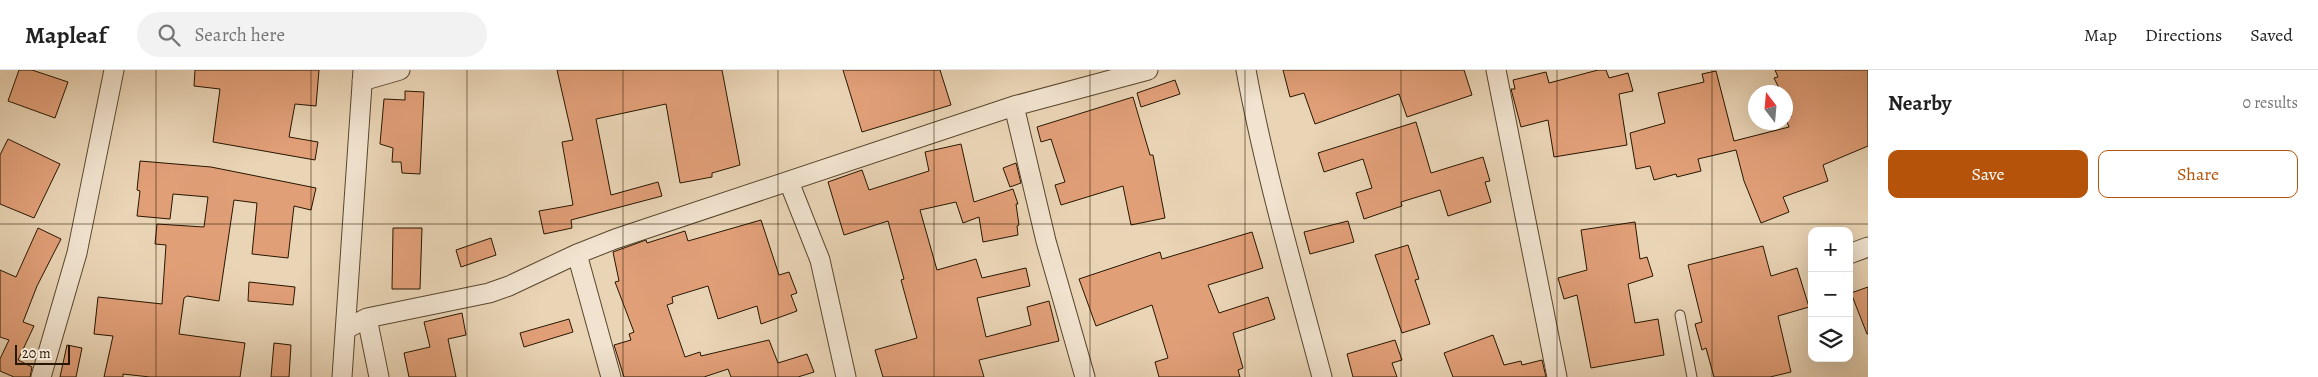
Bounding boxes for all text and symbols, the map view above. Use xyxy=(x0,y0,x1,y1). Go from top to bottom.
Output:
search box xyxy=(137,12,487,57)
text: Mapleaf xyxy=(25,19,107,51)
icon: search xyxy=(155,21,183,49)
text: Search here xyxy=(195,22,285,48)
text: Map xyxy=(2084,23,2117,47)
text: Directions xyxy=(2145,23,2222,47)
text: Saved xyxy=(2250,23,2293,47)
north arrow xyxy=(1748,85,1793,130)
text: Nearby xyxy=(1888,89,1951,117)
text: 0 results xyxy=(2242,92,2298,114)
button: Save xyxy=(1888,150,2088,198)
button: Share xyxy=(2098,150,2298,198)
map controls xyxy=(1808,227,1853,362)
button: + xyxy=(1808,227,1853,272)
button: − xyxy=(1808,272,1853,317)
button: layers xyxy=(1808,317,1853,362)
scale bar xyxy=(15,342,70,365)
text: 20 m xyxy=(22,344,51,363)

